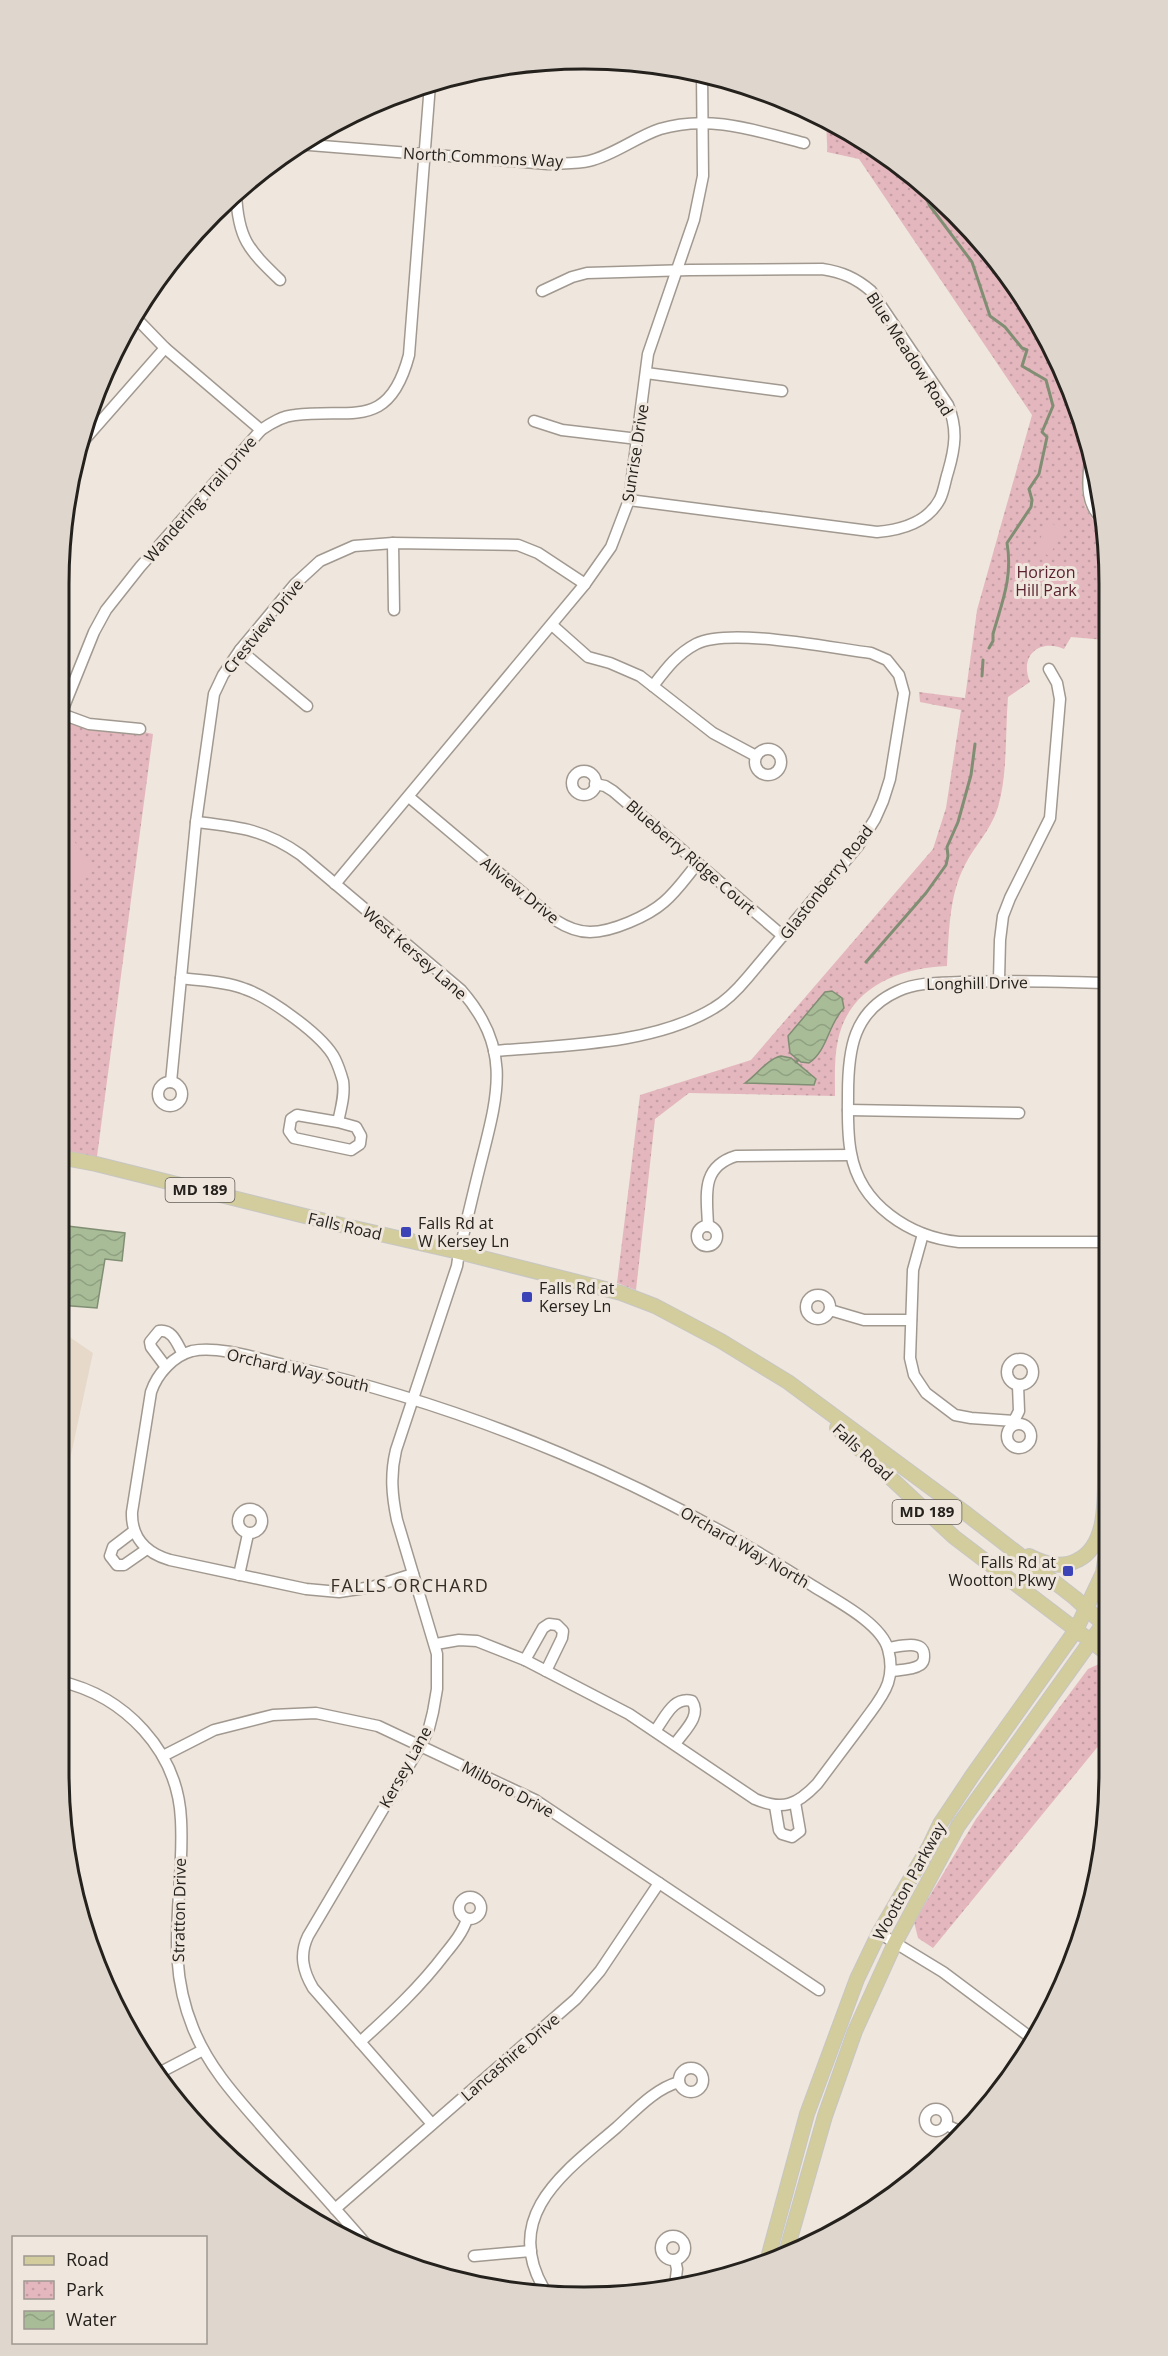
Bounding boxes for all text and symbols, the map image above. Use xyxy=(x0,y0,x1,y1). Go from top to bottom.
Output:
street label: North Commons Way xyxy=(402,142,565,172)
street label: Blue Meadow Road xyxy=(862,288,958,420)
street label: Sunrise Drive xyxy=(616,402,654,504)
street label: Wandering Trail Drive xyxy=(139,431,261,567)
park label: Horizon Hill Park xyxy=(1015,561,1077,601)
street label: Crestview Drive xyxy=(218,574,308,678)
street label: Blueberry Ridge Court xyxy=(622,795,761,919)
street label: Glastonberry Road xyxy=(774,820,878,944)
street label: Allview Drive xyxy=(476,852,564,928)
street label: West Kersey Lane xyxy=(358,902,472,1004)
street label: Longhill Drive xyxy=(926,971,1028,995)
road number: MD 189 xyxy=(166,1178,234,1202)
street label: Falls Road xyxy=(306,1207,384,1245)
place label: Falls Rd at W Kersey Ln xyxy=(418,1212,509,1252)
marker: Falls Rd at W Kersey Ln xyxy=(399,1225,413,1239)
place label: Falls Rd at Kersey Ln xyxy=(539,1277,615,1317)
marker: Falls Rd at Kersey Ln xyxy=(520,1290,534,1304)
street label: Orchard Way South xyxy=(225,1343,371,1397)
street label: Falls Road xyxy=(828,1418,898,1486)
road number: MD 189 xyxy=(892,1500,962,1524)
street label: Orchard Way North xyxy=(677,1501,813,1593)
place label: Falls Rd at Wootton Pkwy xyxy=(949,1551,1057,1591)
marker: Falls Rd at Wootton Pkwy xyxy=(1061,1564,1075,1578)
district label: FALLS ORCHARD xyxy=(331,1573,489,1597)
street label: Kersey Lane xyxy=(374,1722,436,1812)
street label: Milboro Drive xyxy=(458,1755,558,1823)
street label: Wootton Parkway xyxy=(867,1817,951,1944)
street label: Stratton Drive xyxy=(167,1858,191,1962)
street label: Lancashire Drive xyxy=(456,2008,564,2106)
legend xyxy=(12,2236,207,2344)
text: Road xyxy=(66,2247,109,2271)
text: Park xyxy=(66,2277,104,2301)
text: Water xyxy=(66,2307,117,2331)

